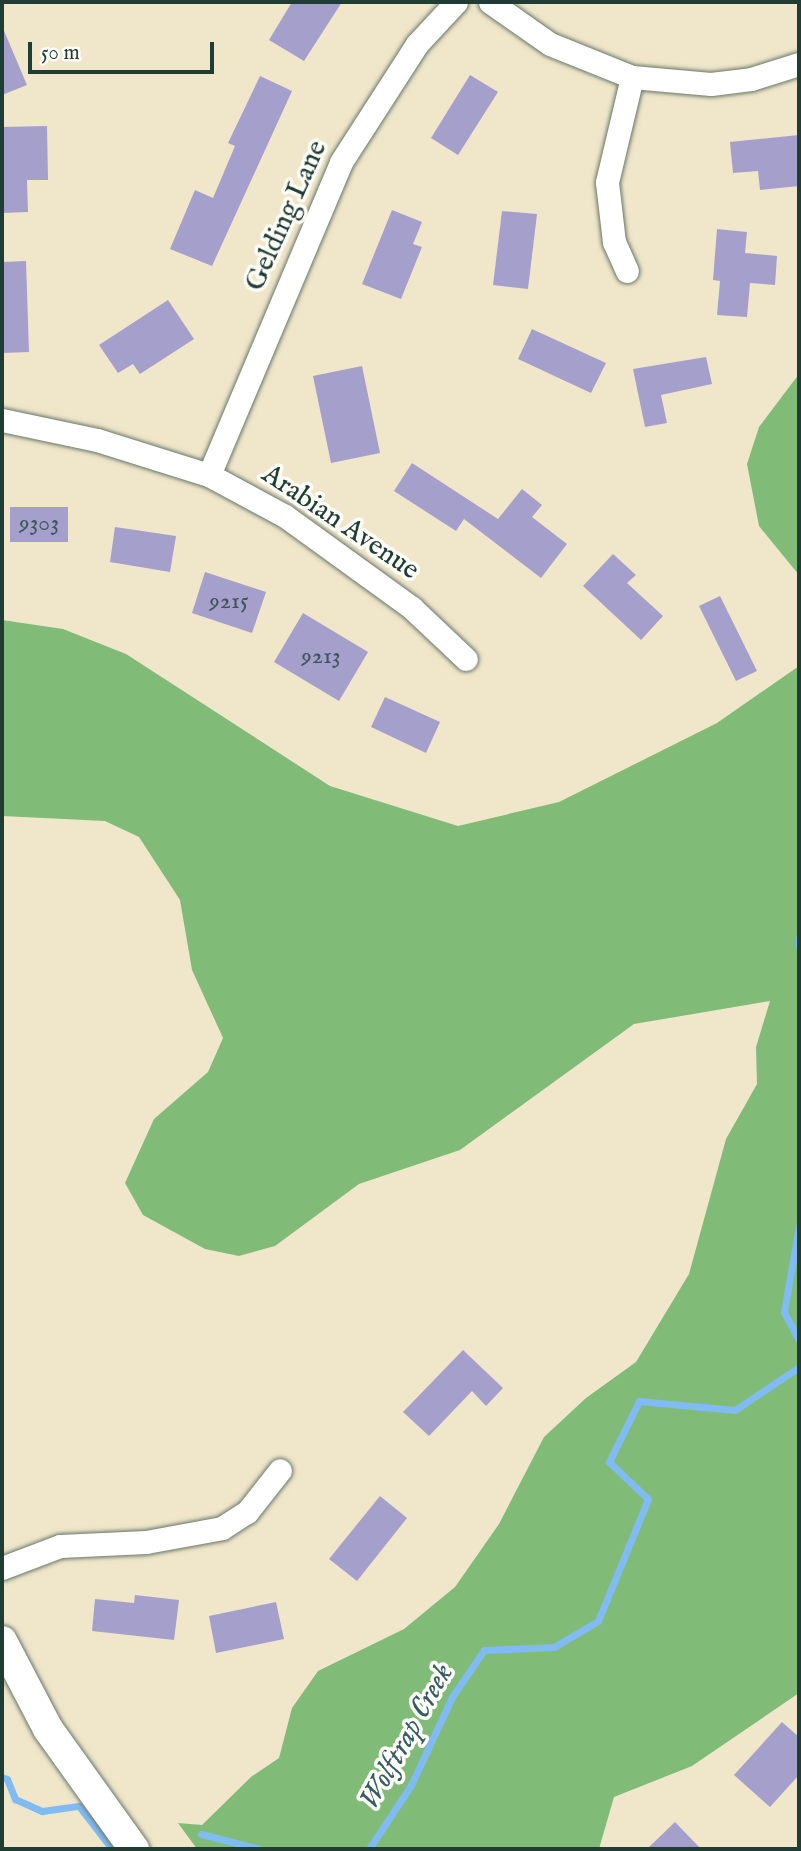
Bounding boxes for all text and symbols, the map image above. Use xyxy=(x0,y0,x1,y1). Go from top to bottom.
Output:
scale bar xyxy=(32,28,217,72)
text: 50 m xyxy=(41,40,80,67)
street label: Gelding Lane xyxy=(239,136,335,296)
street label: Arabian Avenue xyxy=(255,458,425,588)
house number: 9303 xyxy=(19,510,59,538)
house number: 9215 xyxy=(209,588,249,616)
house number: 9213 xyxy=(301,643,341,671)
water label: Wolftrap Creek xyxy=(352,1658,462,1816)

